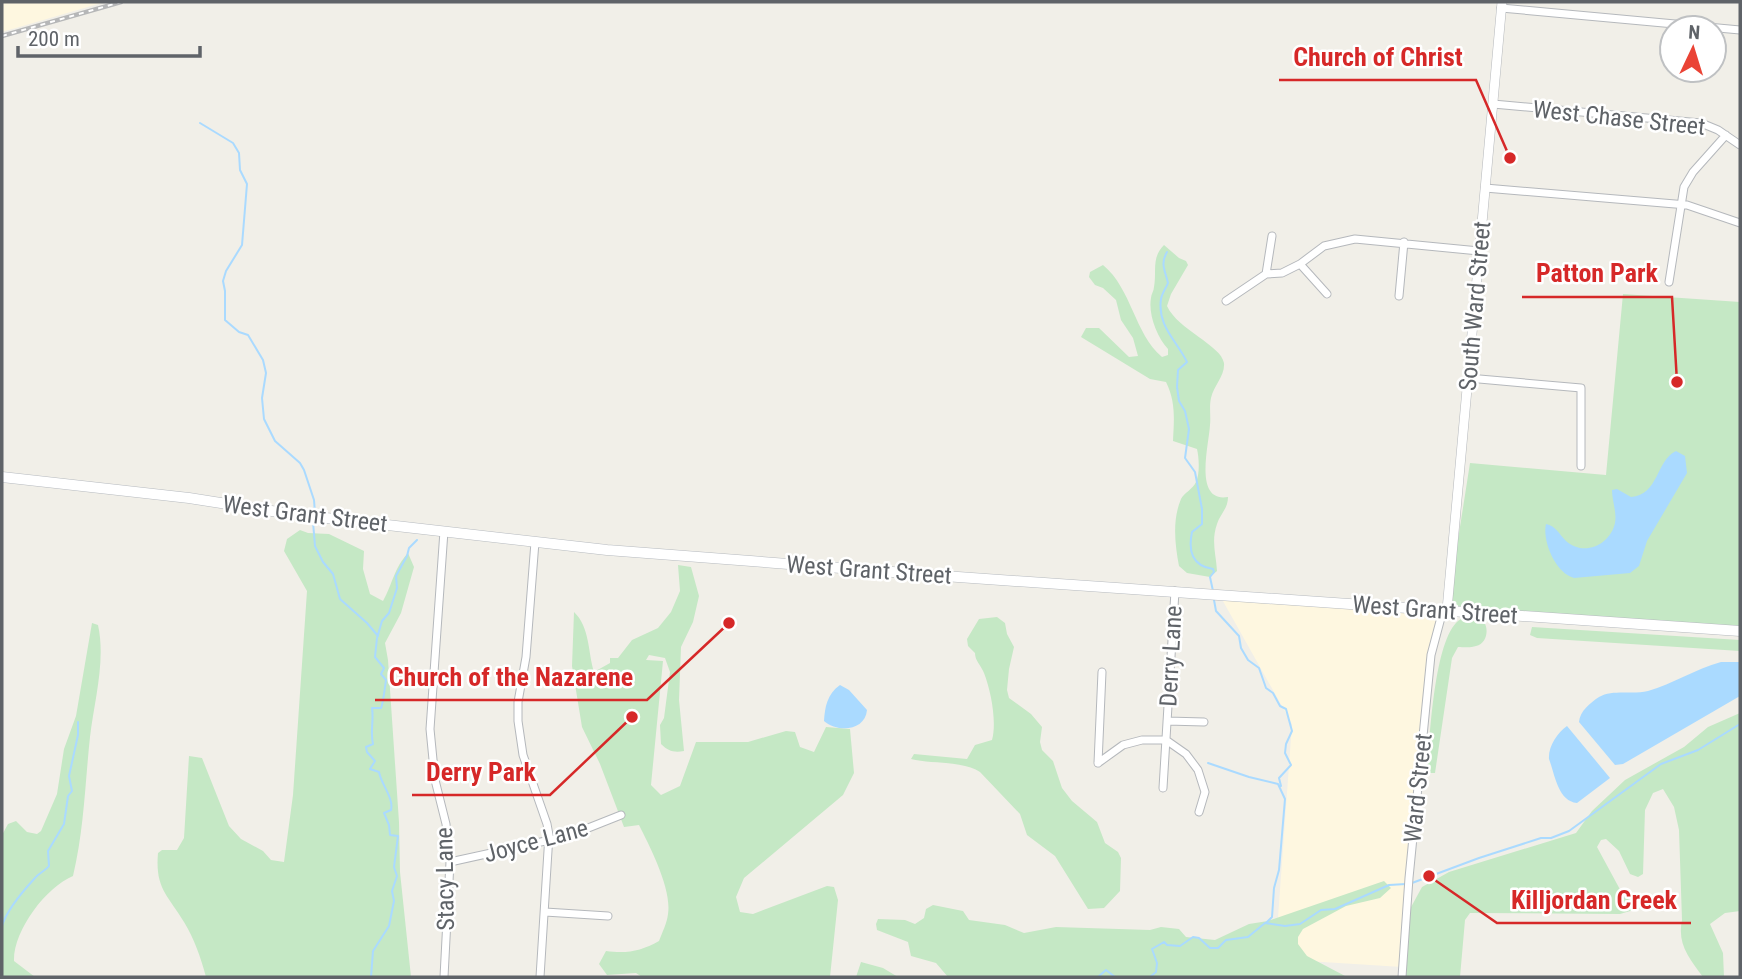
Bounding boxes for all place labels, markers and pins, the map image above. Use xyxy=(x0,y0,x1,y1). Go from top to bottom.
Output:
callout: Church of Christ xyxy=(1279,33,1476,80)
callout: Patton Park xyxy=(1522,250,1672,297)
callout: Church of the Nazarene xyxy=(375,653,647,700)
callout: Derry Park xyxy=(412,748,550,795)
callout: Killjordan Creek xyxy=(1497,876,1691,923)

